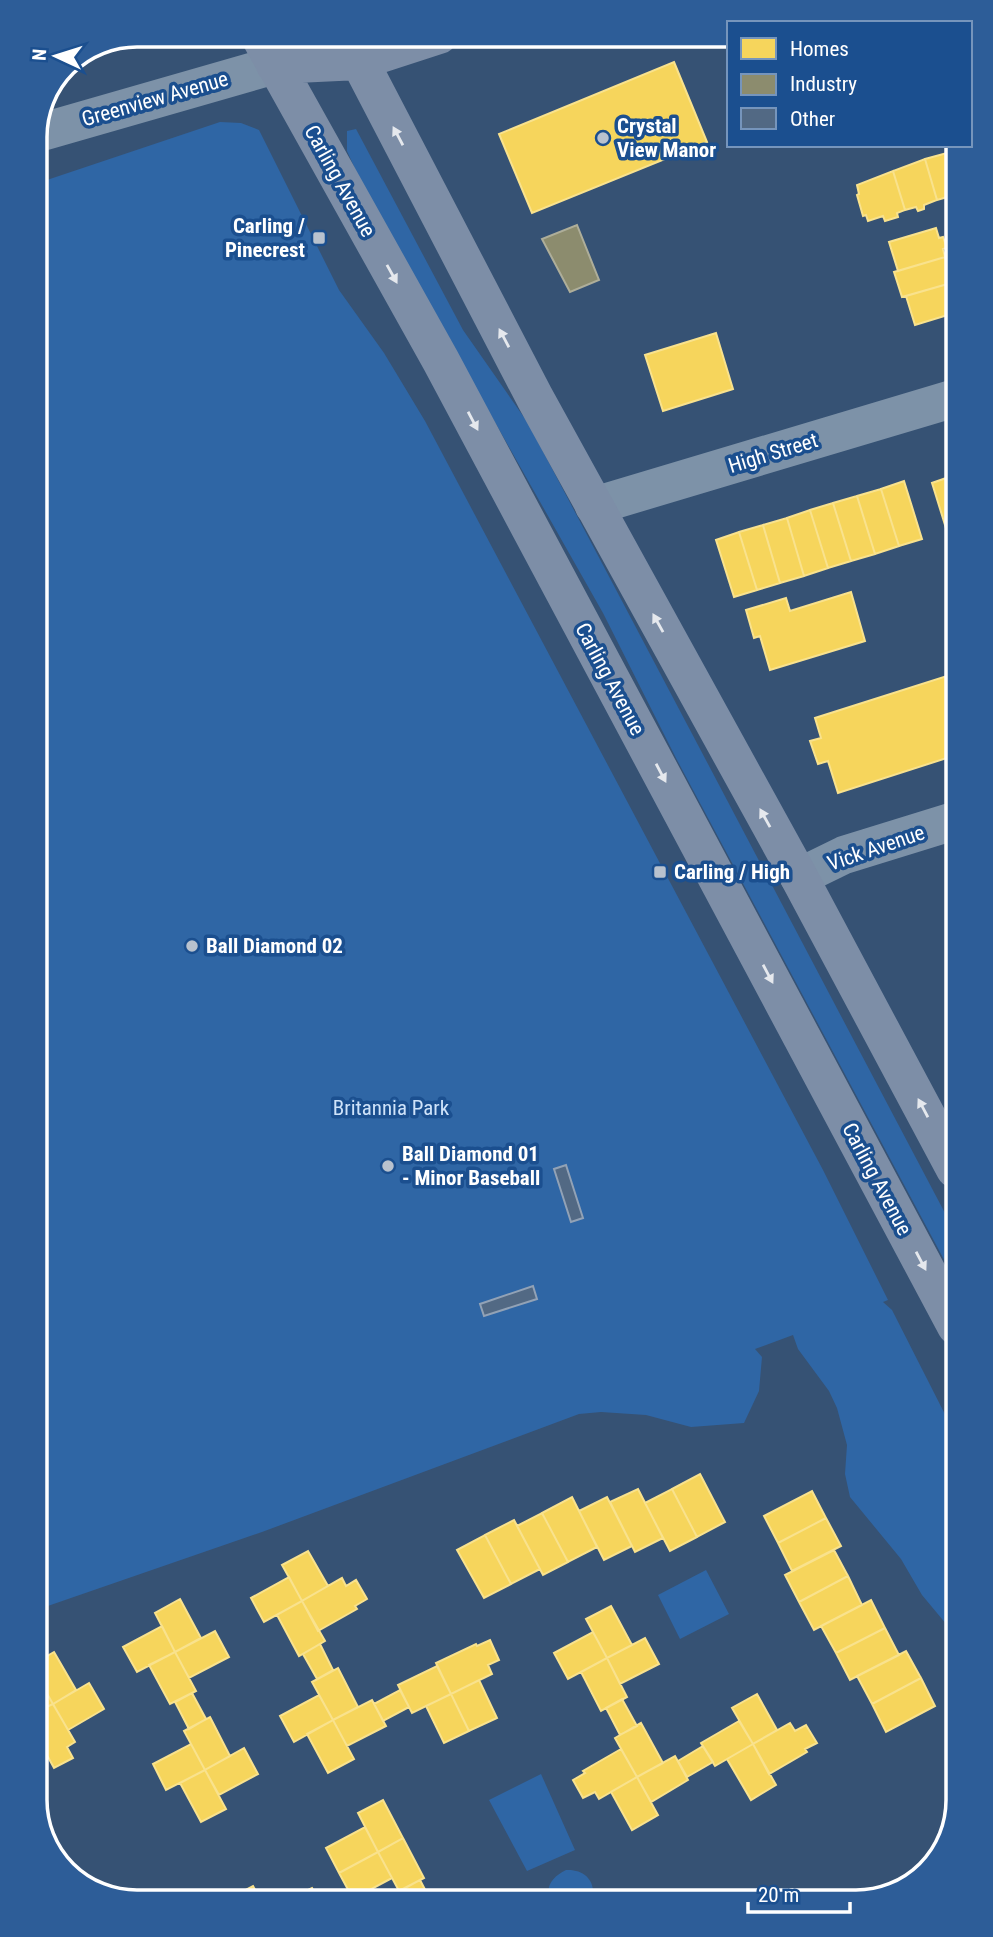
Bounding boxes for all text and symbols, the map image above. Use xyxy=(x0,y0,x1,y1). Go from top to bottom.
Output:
north arrow xyxy=(21,21,91,91)
legend xyxy=(727,21,972,147)
text: Homes xyxy=(790,37,849,61)
text: N xyxy=(28,48,51,61)
street label: Greenview Avenue xyxy=(79,67,231,131)
text: Industry xyxy=(790,72,857,96)
text: Other xyxy=(790,107,835,131)
place label: Crystal View Manor xyxy=(617,114,716,162)
street label: Carling Avenue xyxy=(299,121,381,241)
one-way arrow xyxy=(393,126,404,146)
marker: Crystal View Manor xyxy=(595,130,611,146)
place label: Carling / Pinecrest xyxy=(225,214,305,262)
marker: Carling / Pinecrest xyxy=(311,230,327,246)
one-way arrow xyxy=(386,265,398,284)
one-way arrow xyxy=(498,327,510,347)
one-way arrow xyxy=(466,412,478,432)
street label: High Street xyxy=(725,428,821,478)
one-way arrow xyxy=(652,613,664,633)
street label: Carling Avenue xyxy=(570,619,650,739)
one-way arrow xyxy=(654,764,666,784)
one-way arrow xyxy=(759,808,771,828)
street label: Vick Avenue xyxy=(824,820,928,876)
place label: Carling / High xyxy=(674,860,790,884)
marker: Carling / High xyxy=(652,864,668,880)
place label: Ball Diamond 02 xyxy=(206,934,343,958)
marker: Ball Diamond 02 xyxy=(184,938,200,954)
one-way arrow xyxy=(762,964,774,984)
park label: Britannia Park xyxy=(333,1096,450,1120)
one-way arrow xyxy=(917,1099,929,1118)
street label: Carling Avenue xyxy=(837,1119,917,1239)
place label: Ball Diamond 01 - Minor Baseball xyxy=(402,1142,540,1190)
marker: Ball Diamond 01 - Minor Baseball xyxy=(380,1158,396,1174)
one-way arrow xyxy=(915,1251,927,1271)
scale bar xyxy=(748,1870,850,1914)
text: 20 m xyxy=(758,1883,799,1907)

